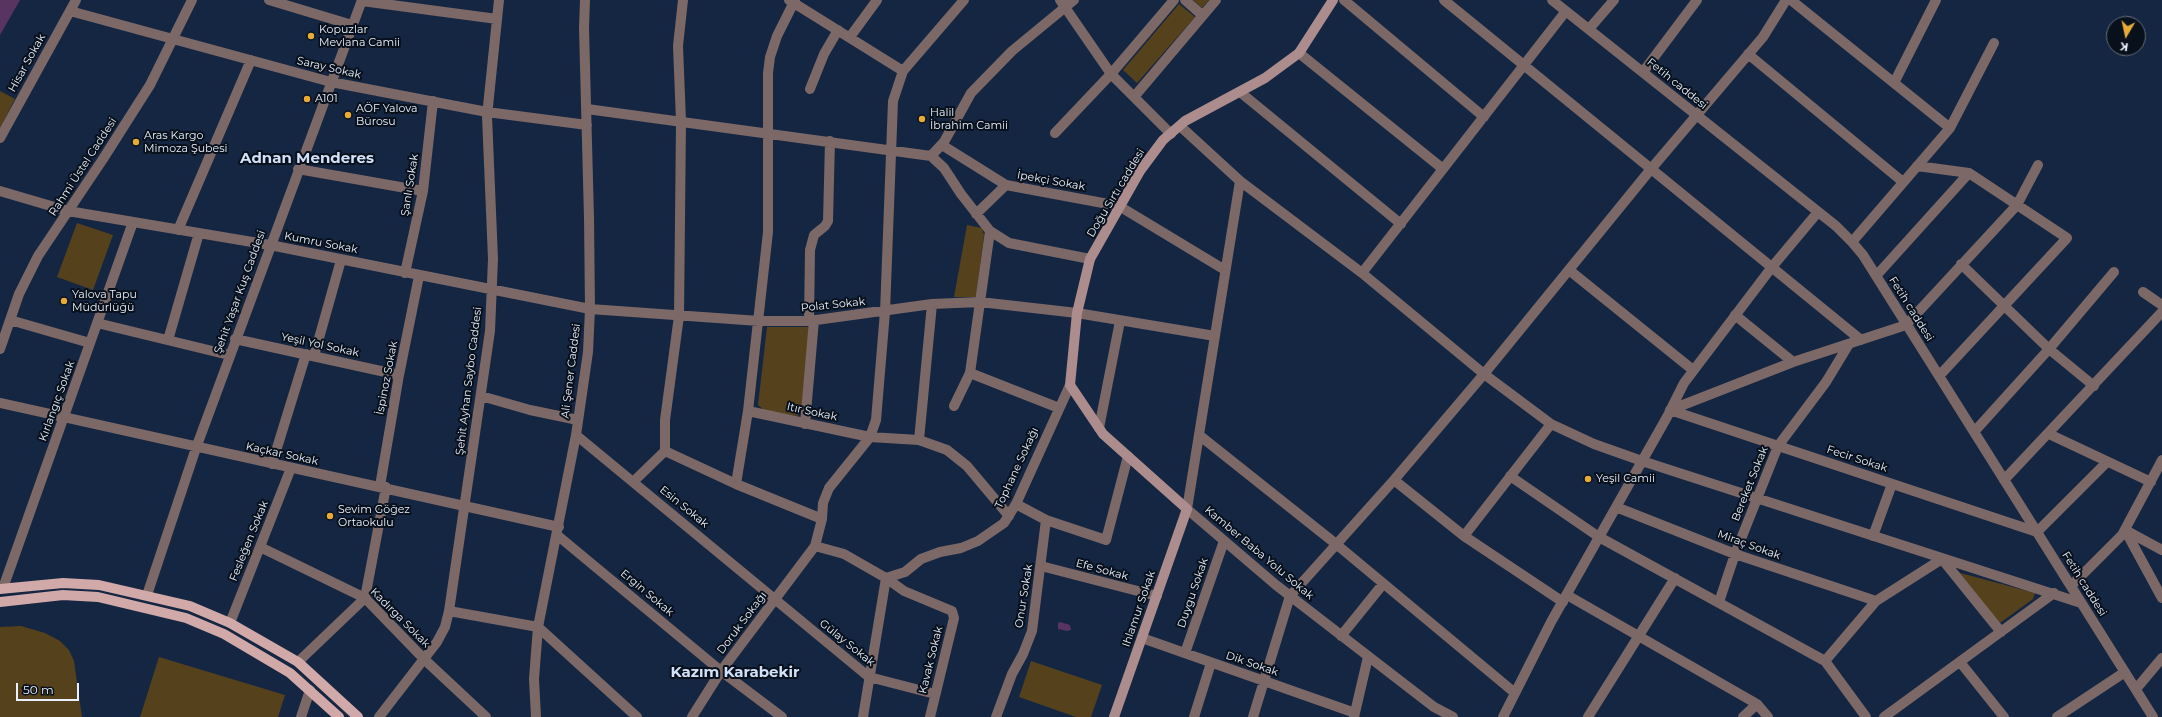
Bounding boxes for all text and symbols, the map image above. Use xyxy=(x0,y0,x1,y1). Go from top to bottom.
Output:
north arrow xyxy=(2106,16,2146,56)
place label: Kopuzlar Mevlana Camii xyxy=(319,23,400,49)
marker: Kopuzlar Mevlana Camii xyxy=(306,31,316,41)
street label: Hisar Sokak xyxy=(6,32,48,94)
text: K xyxy=(2119,39,2129,54)
street label: Saray Sokak xyxy=(296,54,362,82)
street label: Fetih caddesi xyxy=(1644,56,1710,112)
place label: A101 xyxy=(315,92,338,106)
marker: A101 xyxy=(302,94,312,104)
place label: AÖF Yalova Bürosu xyxy=(356,102,418,128)
place label: Halil İbrahim Camii xyxy=(930,106,1008,132)
marker: AÖF Yalova Bürosu xyxy=(343,110,353,120)
marker: Halil İbrahim Camii xyxy=(917,114,927,124)
street label: Rahmi Üstel Caddesi xyxy=(46,115,120,219)
place label: Aras Kargo Mimoza Şubesi xyxy=(144,129,228,155)
marker: Aras Kargo Mimoza Şubesi xyxy=(131,137,141,147)
street label: Doğu Sırtı caddesi xyxy=(1084,146,1148,240)
district label: Adnan Menderes xyxy=(240,150,374,168)
street label: Şanlı Sokak xyxy=(399,153,421,217)
street label: İpekçi Sokak xyxy=(1016,169,1086,193)
street label: Şehit Yaşar Kuş Caddesi xyxy=(212,229,268,355)
street label: Kumru Sokak xyxy=(283,229,359,257)
street label: Fetih caddesi xyxy=(1886,274,1936,344)
place label: Yalova Tapu Müdürlüğü xyxy=(72,288,137,314)
street label: Polat Sokak xyxy=(800,295,866,315)
marker: Yalova Tapu Müdürlüğü xyxy=(59,296,69,306)
street label: Şehit Ayhan Saybo Caddesi xyxy=(453,306,485,456)
street label: Ali Şener Caddesi xyxy=(559,323,583,419)
street label: Yeşil Yol Sokak xyxy=(280,330,360,360)
street label: İspinoz Sokak xyxy=(373,340,401,416)
street label: Kırlangıç Sokak xyxy=(36,359,78,443)
street label: Itır Sokak xyxy=(786,400,838,424)
street label: Tophane Sokağı xyxy=(992,425,1042,511)
street label: Kaçkar Sokak xyxy=(245,440,319,468)
street label: Fecir Sokak xyxy=(1825,443,1889,475)
street label: Bereket Sokak xyxy=(1729,445,1771,523)
place label: Yeşil Camii xyxy=(1596,472,1655,486)
marker: Yeşil Camii xyxy=(1583,474,1593,484)
street label: Esin Sokak xyxy=(657,483,711,531)
street label: Fesleğen Sokak xyxy=(227,499,271,583)
place label: Sevim Göğez Ortaokulu xyxy=(338,503,410,529)
street label: Kamber Baba Yolu Sokak xyxy=(1202,503,1316,603)
marker: Sevim Göğez Ortaokulu xyxy=(325,511,335,521)
street label: Miraç Sokak xyxy=(1716,527,1782,563)
street label: Fetih caddesi xyxy=(2059,549,2109,619)
street label: Duygu Sokak xyxy=(1175,556,1211,630)
street label: Efe Sokak xyxy=(1074,557,1130,583)
street label: Onur Sokak xyxy=(1012,563,1036,629)
street label: Ergin Sokak xyxy=(618,567,676,619)
street label: Ihlamur Sokak xyxy=(1120,569,1158,649)
street label: Kadırga Sokak xyxy=(367,585,433,651)
street label: Doruk Sokağı xyxy=(714,589,770,657)
street label: Gülay Sokak xyxy=(817,617,877,669)
street label: Kavak Sokak xyxy=(916,625,946,695)
street label: Dik Sokak xyxy=(1224,649,1280,679)
district label: Kazım Karabekir xyxy=(671,664,799,682)
scale bar xyxy=(18,675,81,701)
text: 50 m xyxy=(23,682,54,697)

